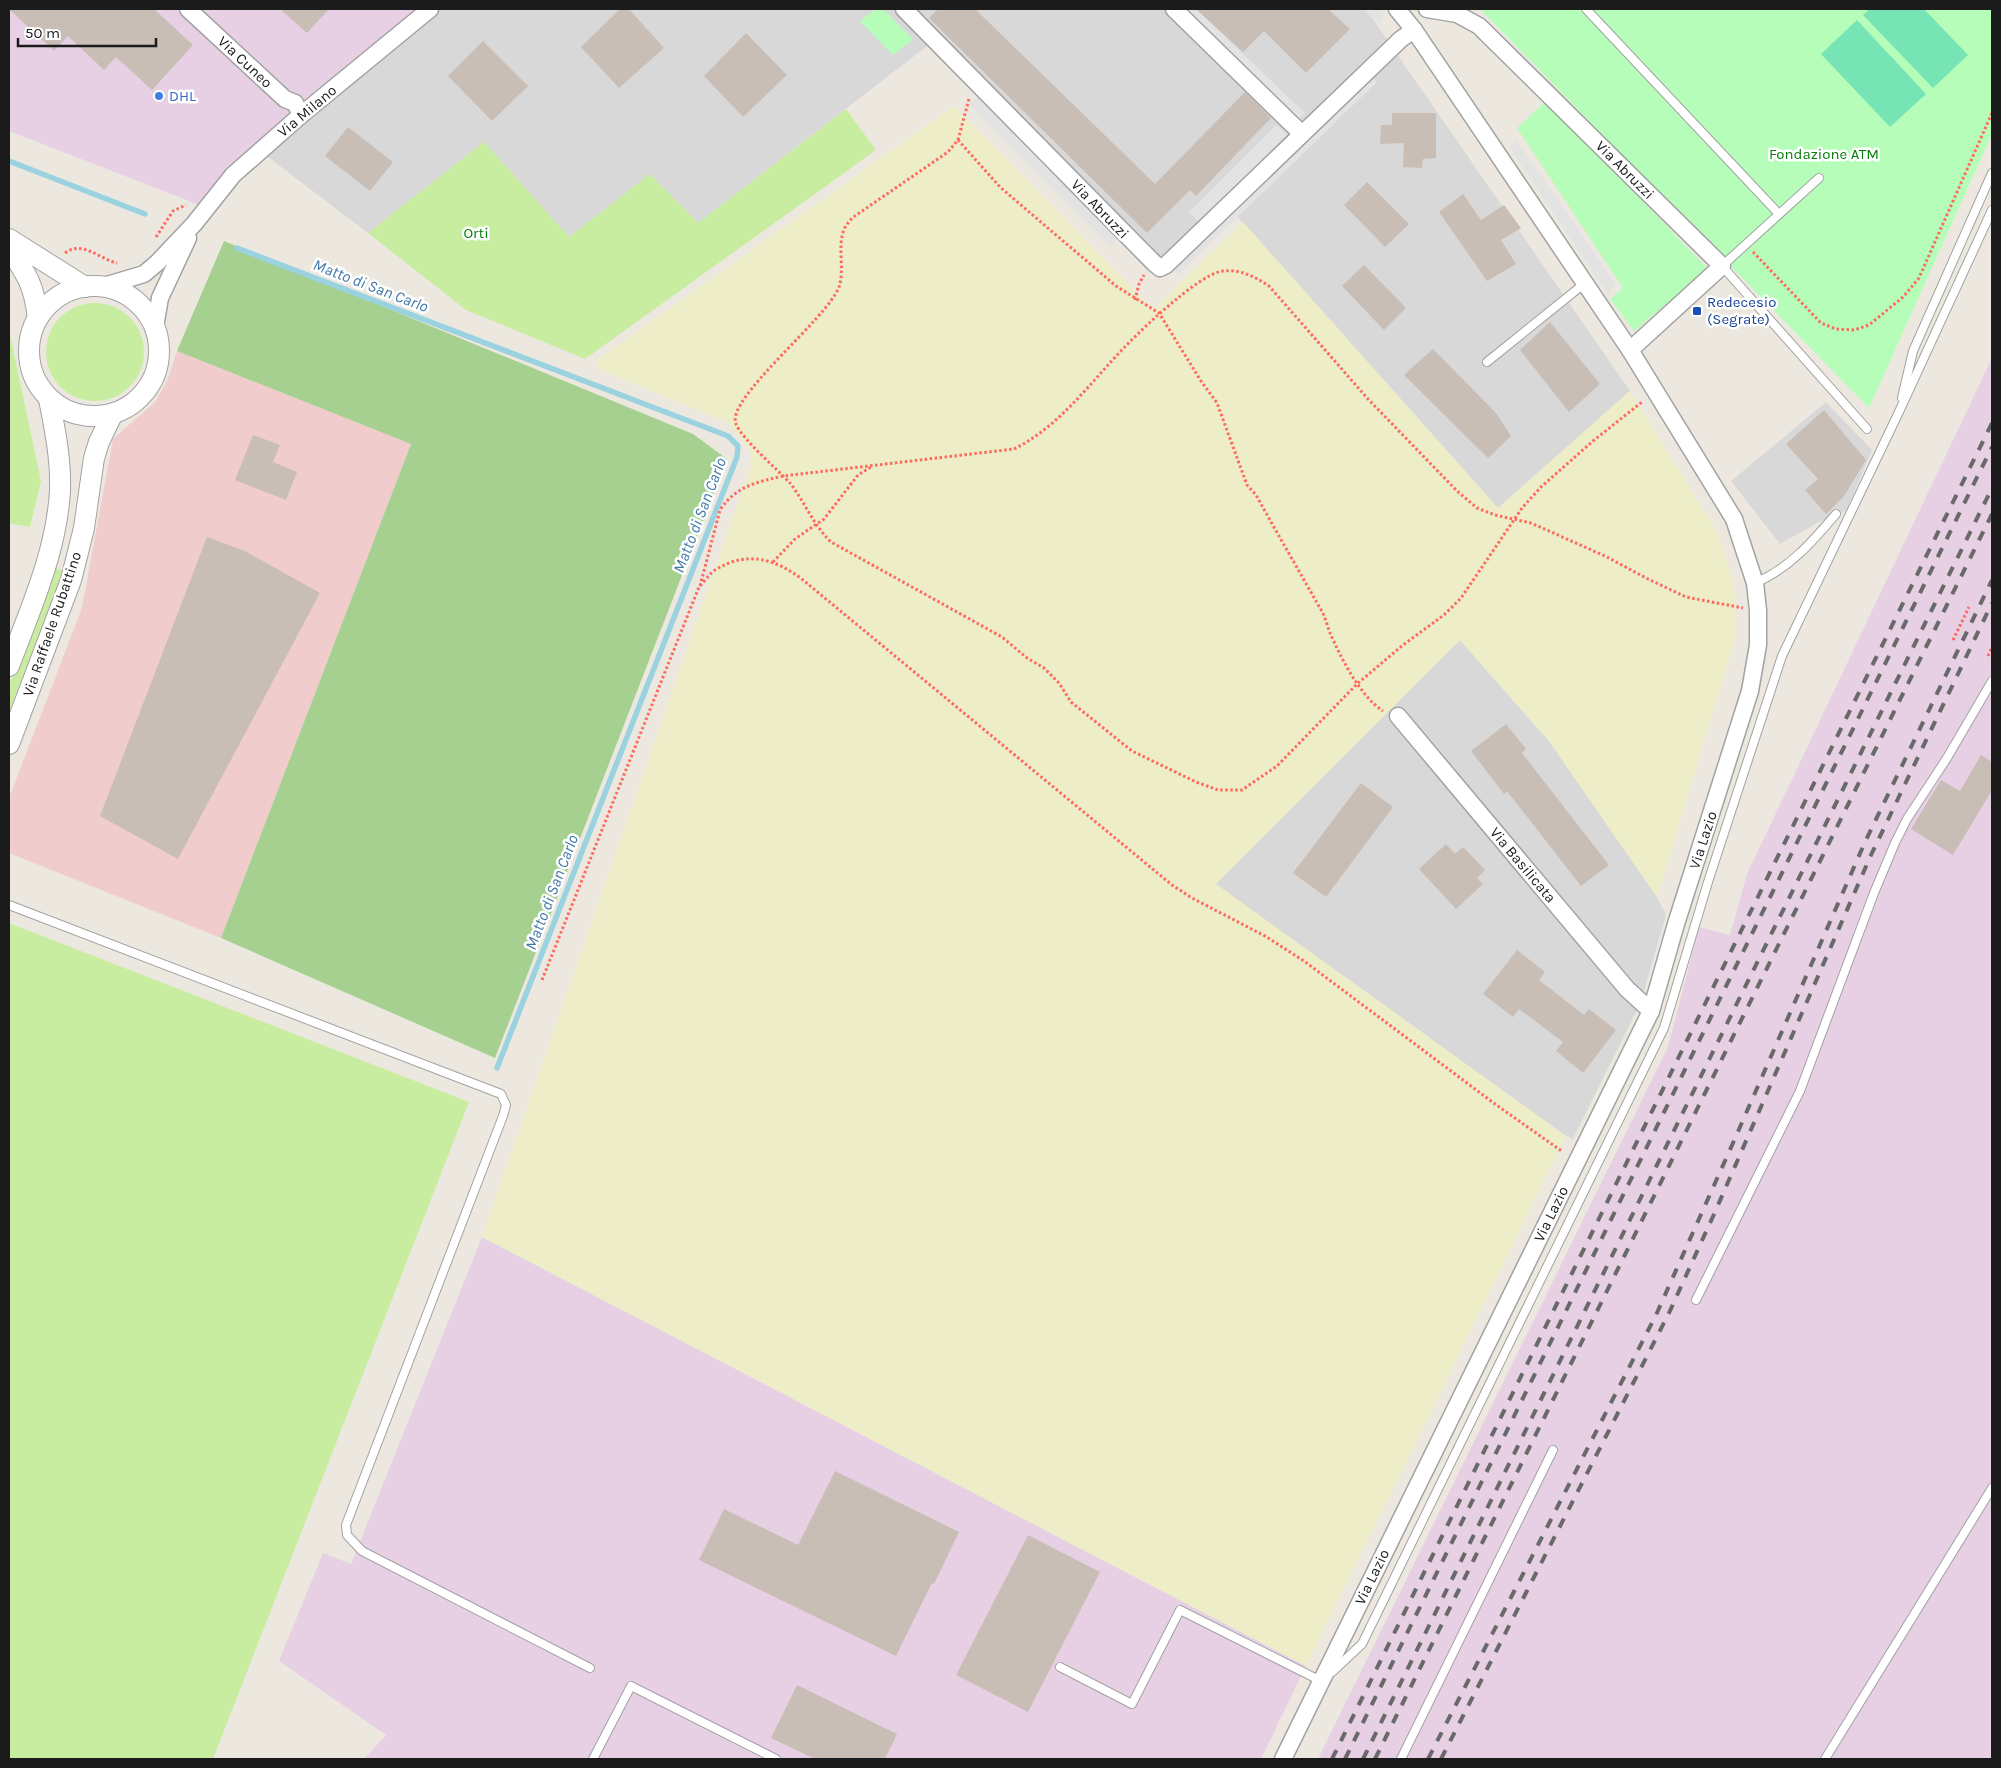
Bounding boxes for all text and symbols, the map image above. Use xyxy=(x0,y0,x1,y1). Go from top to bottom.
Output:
scale bar xyxy=(18,15,155,47)
text: 50 m xyxy=(25,24,60,42)
street label: Via Cuneo xyxy=(214,32,276,92)
street label: Via Milano xyxy=(274,81,340,141)
place label: DHL xyxy=(169,87,196,105)
marker: DHL xyxy=(153,90,165,102)
street label: Via Abruzzi xyxy=(1592,137,1658,203)
park label: Fondazione ATM xyxy=(1769,145,1879,163)
street label: Via Abruzzi xyxy=(1067,176,1133,242)
park label: Orti xyxy=(463,224,489,242)
water label: Matto di San Carlo xyxy=(311,255,431,316)
place label: Redecesio (Segrate) xyxy=(1707,293,1776,328)
marker: Redecesio (Segrate) xyxy=(1691,305,1703,317)
water label: Matto di San Carlo xyxy=(669,455,730,575)
street label: Via Raffaele Rubattino xyxy=(19,549,85,699)
street label: Via Lazio xyxy=(1685,809,1721,871)
street label: Via Basilicata xyxy=(1486,824,1560,906)
water label: Matto di San Carlo xyxy=(521,832,582,952)
street label: Via Lazio xyxy=(1530,1183,1572,1245)
street label: Via Lazio xyxy=(1351,1546,1393,1608)

